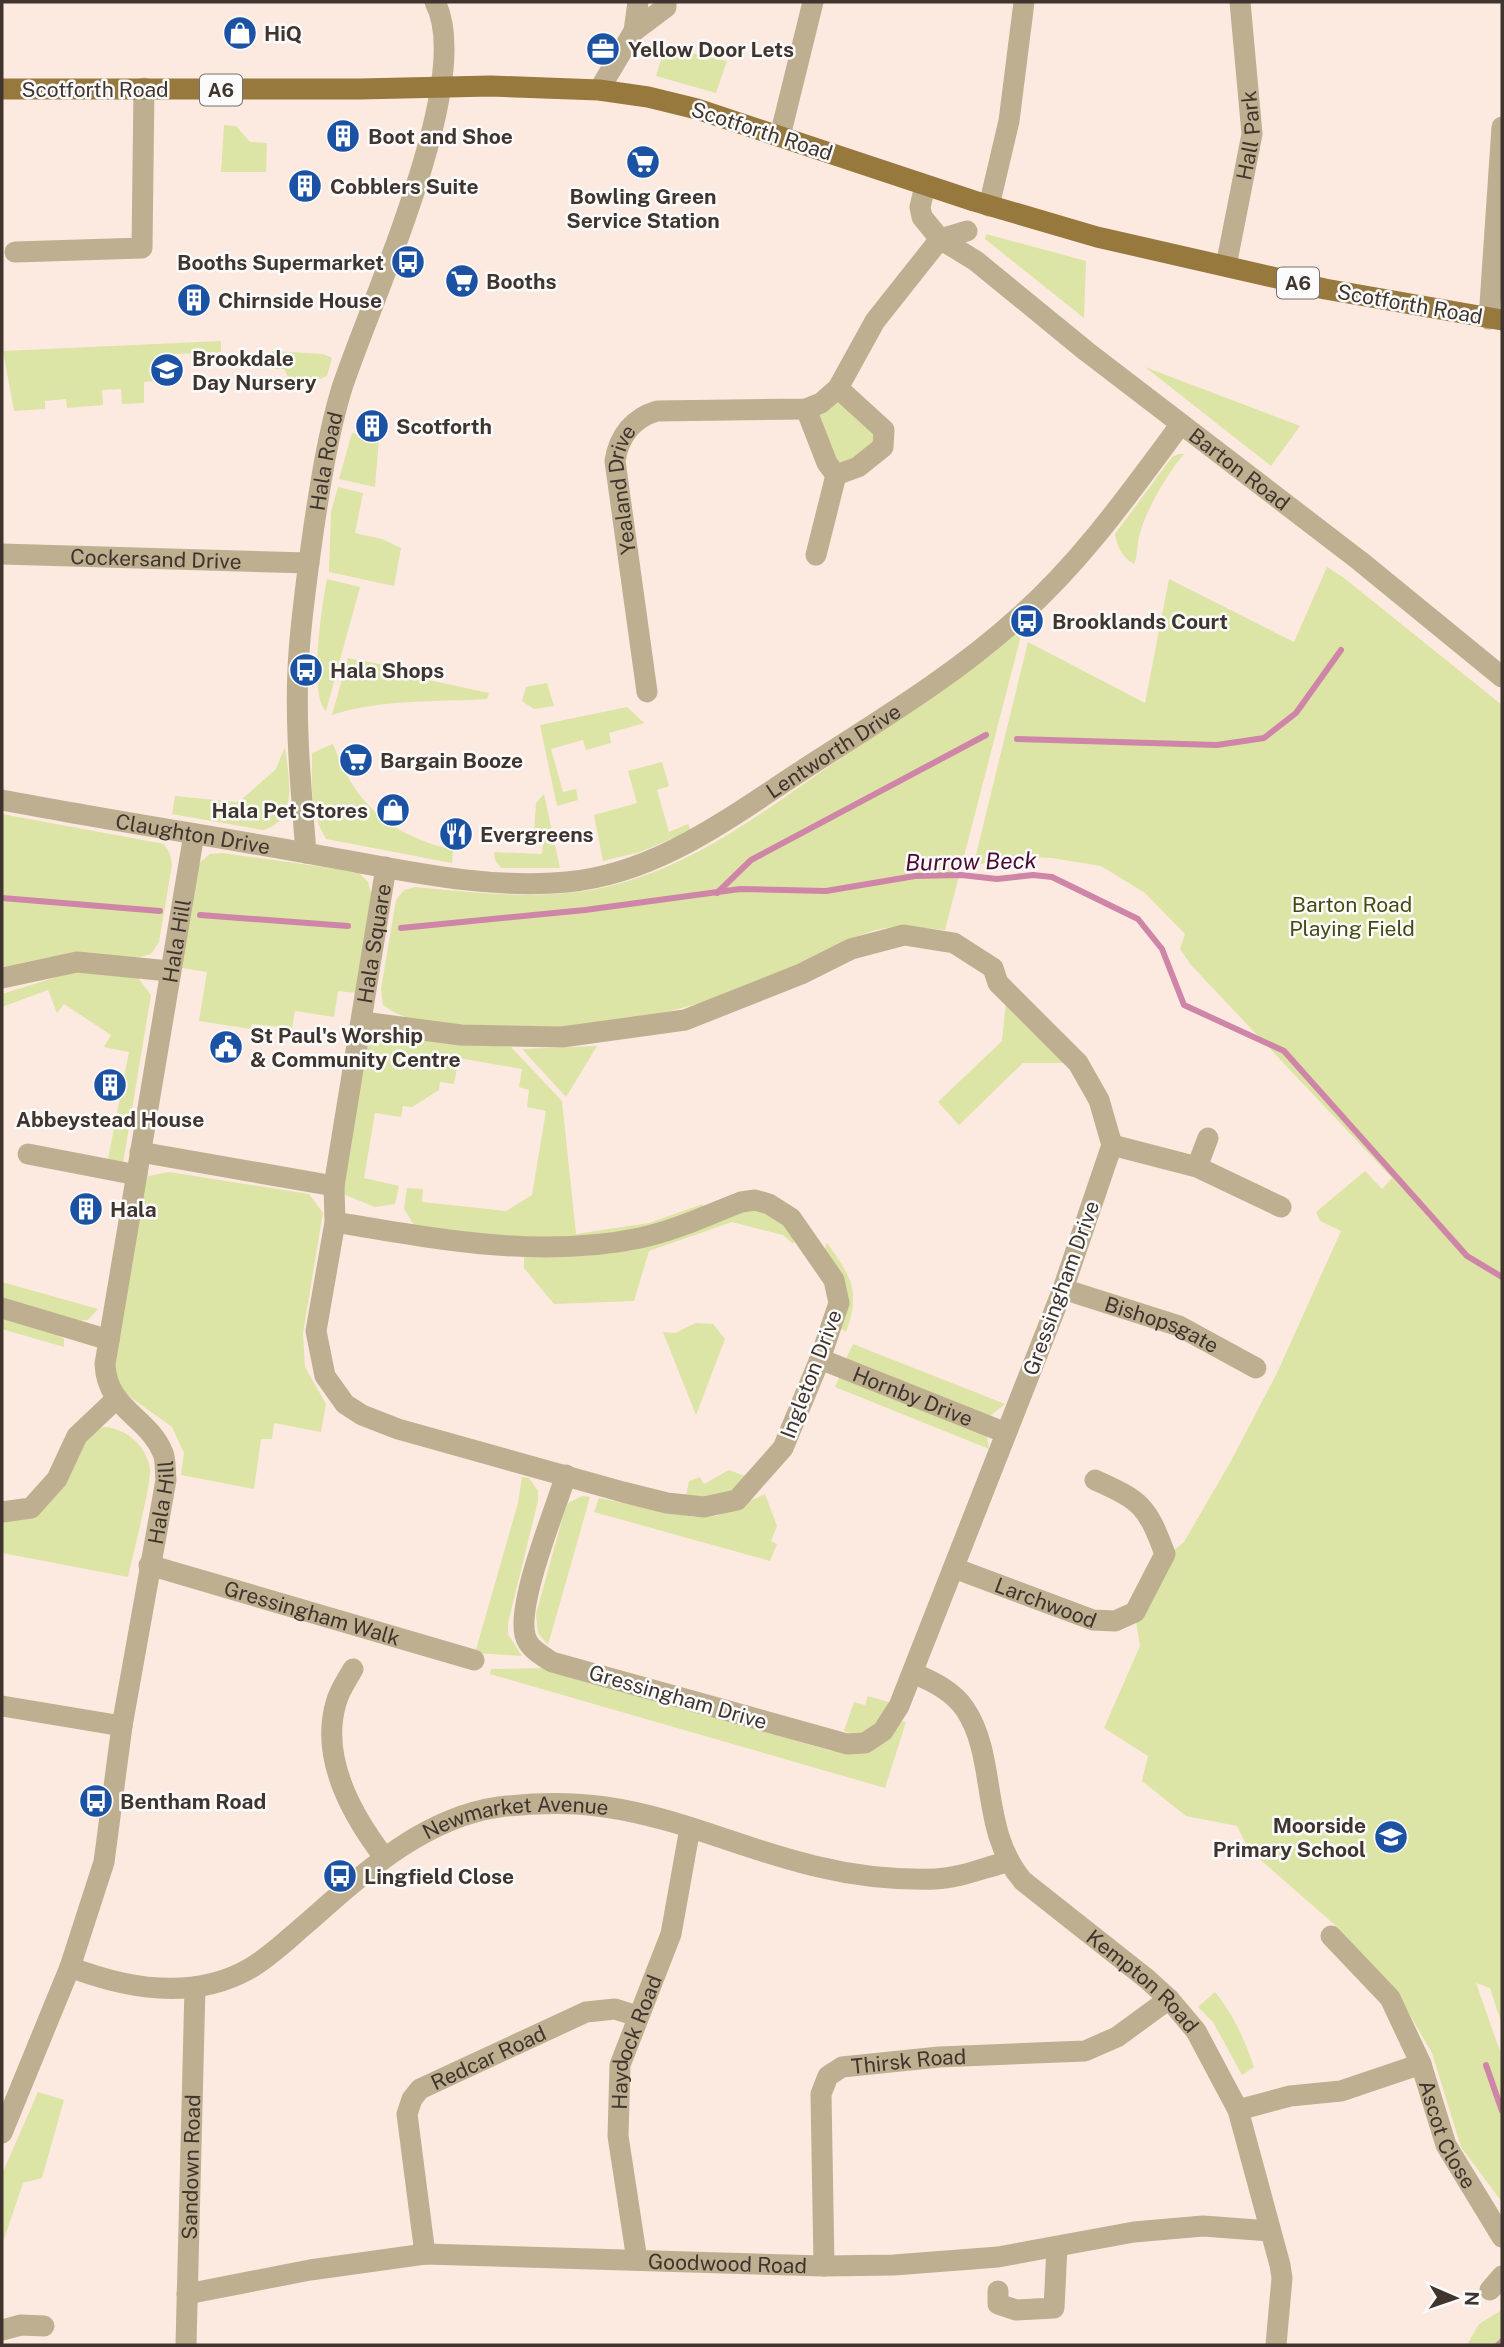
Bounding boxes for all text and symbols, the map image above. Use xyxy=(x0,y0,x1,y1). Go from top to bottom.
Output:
shop icon: HiQ xyxy=(221,14,259,52)
place label: HiQ xyxy=(264,21,302,46)
office icon: Yellow Door Lets xyxy=(584,30,622,68)
place label: Yellow Door Lets xyxy=(628,37,794,62)
road number: A6 xyxy=(200,74,242,106)
street label: Scotforth Road xyxy=(21,77,169,102)
street label: Hall Park xyxy=(1231,89,1265,182)
street label: Scotforth Road xyxy=(688,96,836,166)
building icon: Boot and Shoe xyxy=(324,117,362,155)
place label: Boot and Shoe xyxy=(368,124,513,149)
supermarket icon: Bowling Green Service Station xyxy=(624,143,662,181)
building icon: Cobblers Suite xyxy=(286,167,324,205)
place label: Cobblers Suite xyxy=(330,174,479,199)
place label: Bowling Green Service Station xyxy=(566,184,720,233)
bus stop icon: Booths Supermarket xyxy=(389,243,427,281)
place label: Booths Supermarket xyxy=(177,250,384,275)
supermarket icon: Booths xyxy=(443,262,481,300)
road number: A6 xyxy=(1277,268,1319,298)
place label: Booths xyxy=(486,269,557,294)
street label: Scotforth Road xyxy=(1335,279,1485,329)
building icon: Chirnside House xyxy=(175,281,213,319)
place label: Chirnside House xyxy=(218,288,382,313)
place label: Brookdale Day Nursery xyxy=(192,346,317,395)
school or university icon: Brookdale Day Nursery xyxy=(148,351,186,389)
building icon: Scotforth xyxy=(353,407,391,445)
street label: Hala Road xyxy=(304,409,347,512)
place label: Scotforth xyxy=(396,414,492,439)
street label: Yealand Drive xyxy=(602,419,640,556)
street label: Barton Road xyxy=(1184,422,1295,515)
street label: Cockersand Drive xyxy=(70,544,242,574)
bus stop icon: Brooklands Court xyxy=(1008,602,1046,640)
place label: Brooklands Court xyxy=(1052,609,1228,634)
bus stop icon: Hala Shops xyxy=(287,651,325,689)
place label: Hala Shops xyxy=(330,658,444,683)
street label: Lentworth Drive xyxy=(761,698,905,803)
supermarket icon: Bargain Booze xyxy=(337,741,375,779)
place label: Bargain Booze xyxy=(380,748,523,773)
shop icon: Hala Pet Stores xyxy=(374,791,412,829)
place label: Hala Pet Stores xyxy=(211,798,368,823)
street label: Claughton Drive xyxy=(114,808,272,859)
restaurant icon: Evergreens xyxy=(437,815,475,853)
place label: Evergreens xyxy=(480,822,594,847)
water label: Burrow Beck xyxy=(905,846,1038,876)
street label: Hala Square xyxy=(351,882,396,1005)
park label: Barton Road Playing Field xyxy=(1289,892,1415,941)
street label: Hala Hill xyxy=(157,897,195,985)
place label: St Paul's Worship & Community Centre xyxy=(250,1023,461,1072)
public building icon: St Paul's Worship & Community Centre xyxy=(207,1028,245,1066)
building icon: Abbeystead House xyxy=(91,1066,129,1104)
place label: Abbeystead House xyxy=(16,1107,204,1132)
building icon: Hala xyxy=(67,1190,105,1228)
place label: Hala xyxy=(110,1197,157,1222)
street label: Gressingham Drive xyxy=(1018,1197,1104,1379)
street label: Bishopsgate xyxy=(1102,1291,1223,1358)
street label: Ingleton Drive xyxy=(775,1306,847,1442)
street label: Hornby Drive xyxy=(849,1361,977,1431)
street label: Hala Hill xyxy=(142,1460,179,1546)
street label: Larchwood xyxy=(991,1572,1100,1633)
street label: Gressingham Walk xyxy=(221,1575,403,1650)
street label: Gressingham Drive xyxy=(586,1660,770,1734)
bus stop icon: Bentham Road xyxy=(77,1782,115,1820)
place label: Bentham Road xyxy=(120,1789,266,1814)
street label: Newmarket Avenue xyxy=(418,1791,610,1844)
place label: Moorside Primary School xyxy=(1213,1813,1366,1862)
school or university icon: Moorside Primary School xyxy=(1372,1818,1410,1856)
bus stop icon: Lingfield Close xyxy=(321,1857,359,1895)
place label: Lingfield Close xyxy=(364,1864,514,1889)
street label: Kempton Road xyxy=(1082,1924,1204,2037)
street label: Haydock Road xyxy=(606,1971,666,2110)
street label: Redcar Road xyxy=(427,2020,550,2095)
street label: Thirsk Road xyxy=(850,2043,967,2078)
street label: Ascot Close xyxy=(1414,2077,1482,2193)
street label: Sandown Road xyxy=(176,2094,205,2240)
street label: Goodwood Road xyxy=(648,2248,807,2278)
north arrow xyxy=(1420,2263,1490,2333)
text: N xyxy=(1461,2291,1483,2306)

